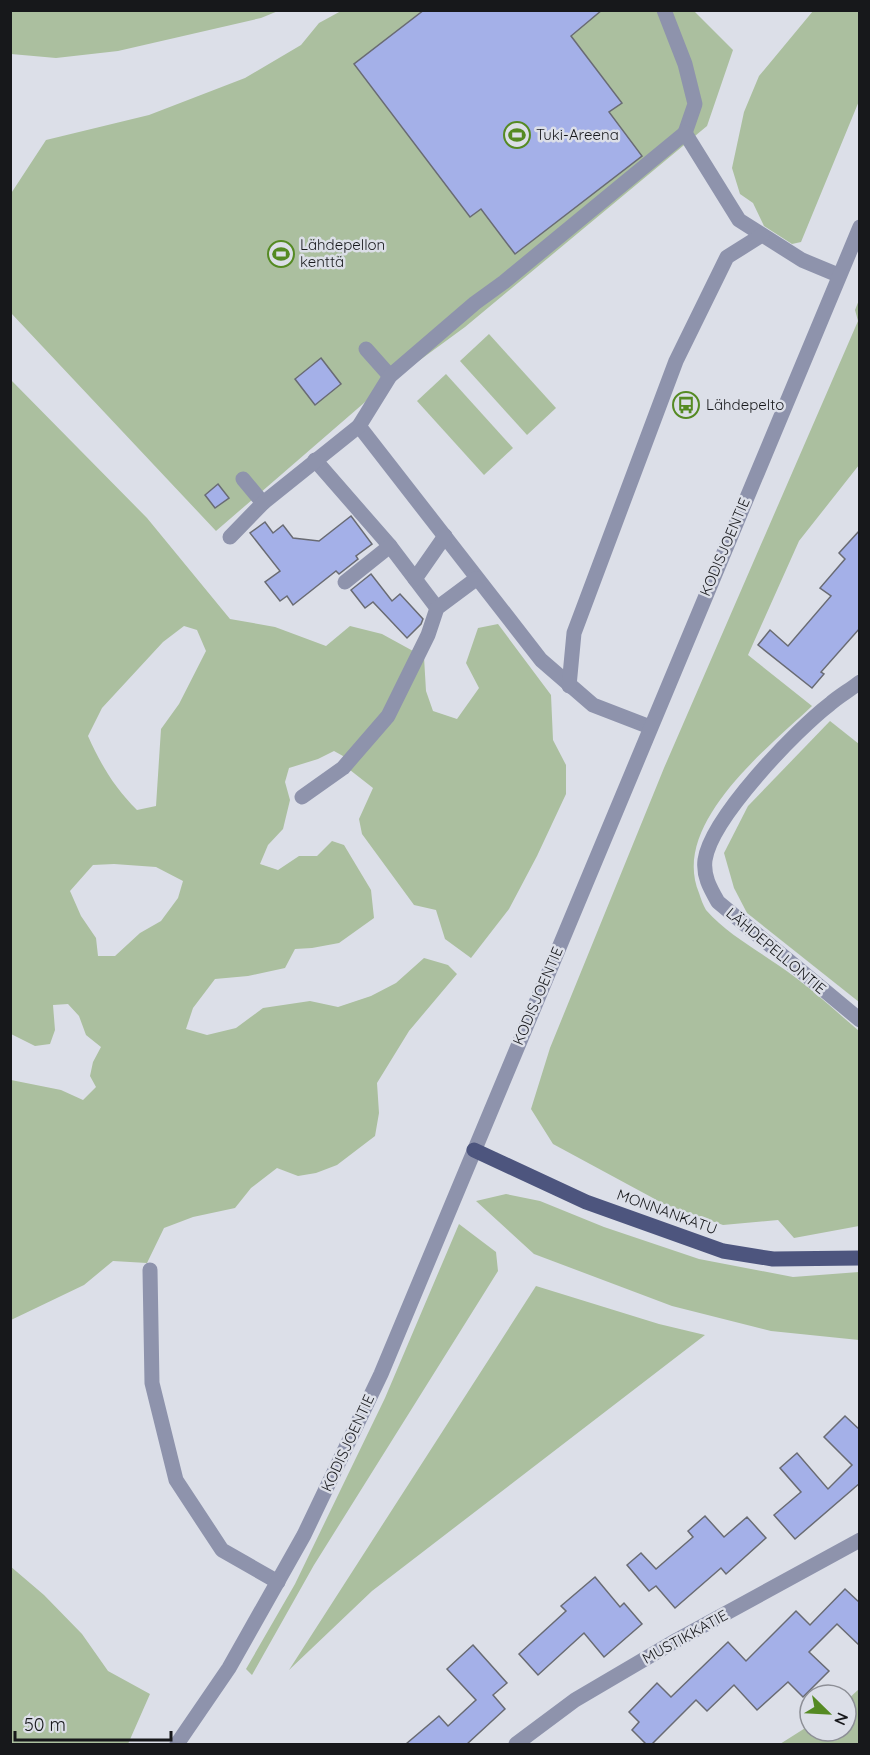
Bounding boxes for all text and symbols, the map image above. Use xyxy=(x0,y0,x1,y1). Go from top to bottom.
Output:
sports icon: Tuki-Areena xyxy=(502,120,532,150)
place label: Tuki-Areena xyxy=(536,125,619,144)
place label: Lähdepellon kenttä xyxy=(300,235,385,271)
sports icon: Lähdepellon kenttä xyxy=(266,239,296,269)
bus stop icon: Lähdepelto xyxy=(671,390,701,420)
place label: Lähdepelto xyxy=(706,395,784,414)
street label: KODISJOENTIE xyxy=(695,495,754,599)
street label: LÄHDEPELLONTIE xyxy=(722,903,830,998)
street label: KODISJOENTIE xyxy=(508,944,567,1048)
street label: MONNANKATU xyxy=(614,1185,720,1238)
street label: KODISJOENTIE xyxy=(317,1391,378,1494)
street label: MUSTIKKATIE xyxy=(639,1605,731,1668)
north arrow xyxy=(798,1683,858,1743)
scale bar xyxy=(15,1704,171,1742)
text: N xyxy=(830,1710,853,1729)
text: 50 m xyxy=(24,1713,66,1736)

